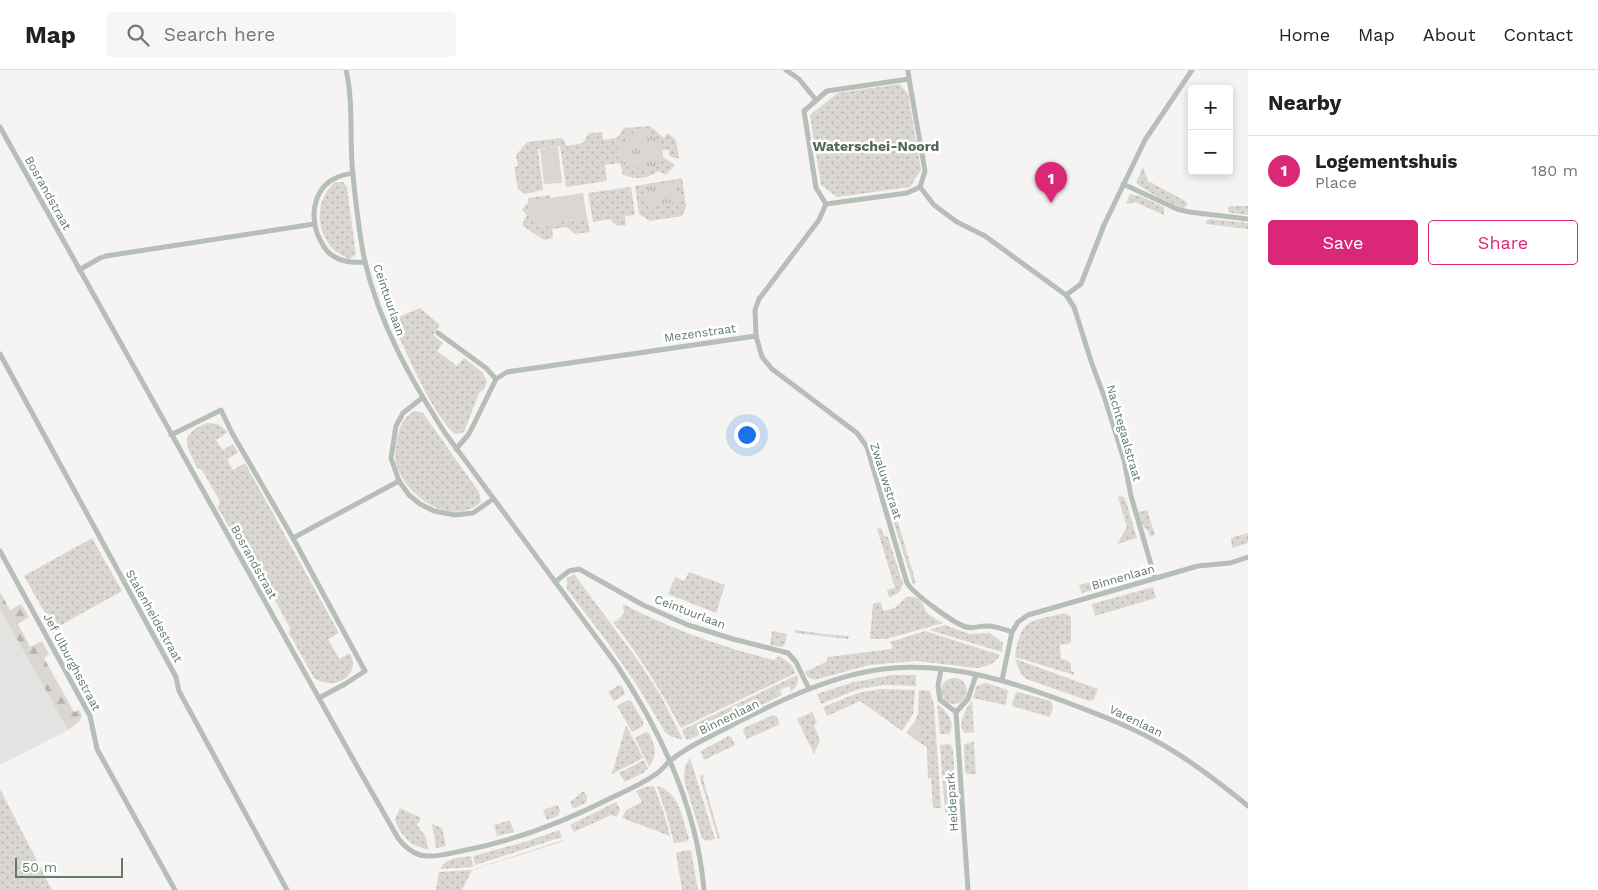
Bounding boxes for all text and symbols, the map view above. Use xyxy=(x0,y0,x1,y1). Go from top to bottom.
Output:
search box xyxy=(106,12,456,57)
text: Map xyxy=(25,21,76,49)
icon: search xyxy=(124,21,152,49)
text: Search here xyxy=(164,23,275,46)
text: Home xyxy=(1279,24,1330,45)
text: Map xyxy=(1358,24,1395,45)
text: About xyxy=(1423,24,1475,45)
text: Contact xyxy=(1503,24,1573,45)
map controls xyxy=(1188,85,1233,175)
button: + xyxy=(1188,85,1233,130)
text: Nearby xyxy=(1268,90,1341,115)
button: − xyxy=(1188,130,1233,175)
district label: Waterschei-Noord xyxy=(813,138,939,154)
text: Logementshuis xyxy=(1315,150,1457,173)
street label: Bosrandstraat xyxy=(22,154,74,232)
text: 1 xyxy=(1281,161,1287,180)
text: 180 m xyxy=(1531,161,1578,180)
pin: 1 xyxy=(1035,162,1067,203)
text: Place xyxy=(1315,173,1357,192)
button: Save xyxy=(1268,220,1418,265)
button: Share xyxy=(1428,220,1578,265)
street label: Ceintuurlaan xyxy=(370,262,408,338)
street label: Mezenstraat xyxy=(663,321,737,345)
street label: Nachtegaalstraat xyxy=(1104,383,1144,483)
your location xyxy=(734,422,760,448)
street label: Zwaluwstraat xyxy=(867,441,905,521)
street label: Bosrandstraat xyxy=(228,523,280,601)
street label: Binnenlaan xyxy=(1090,561,1156,593)
street label: Stalenheidestraat xyxy=(123,567,185,665)
street label: Ceintuurlaan xyxy=(652,592,728,632)
street label: Jef Ulburghsstraat xyxy=(40,611,104,713)
street label: Binnenlaan xyxy=(697,696,761,738)
street label: Varenlaan xyxy=(1107,702,1165,740)
street label: Heidepark xyxy=(943,772,961,832)
scale bar xyxy=(15,855,122,878)
text: 50 m xyxy=(22,859,57,875)

